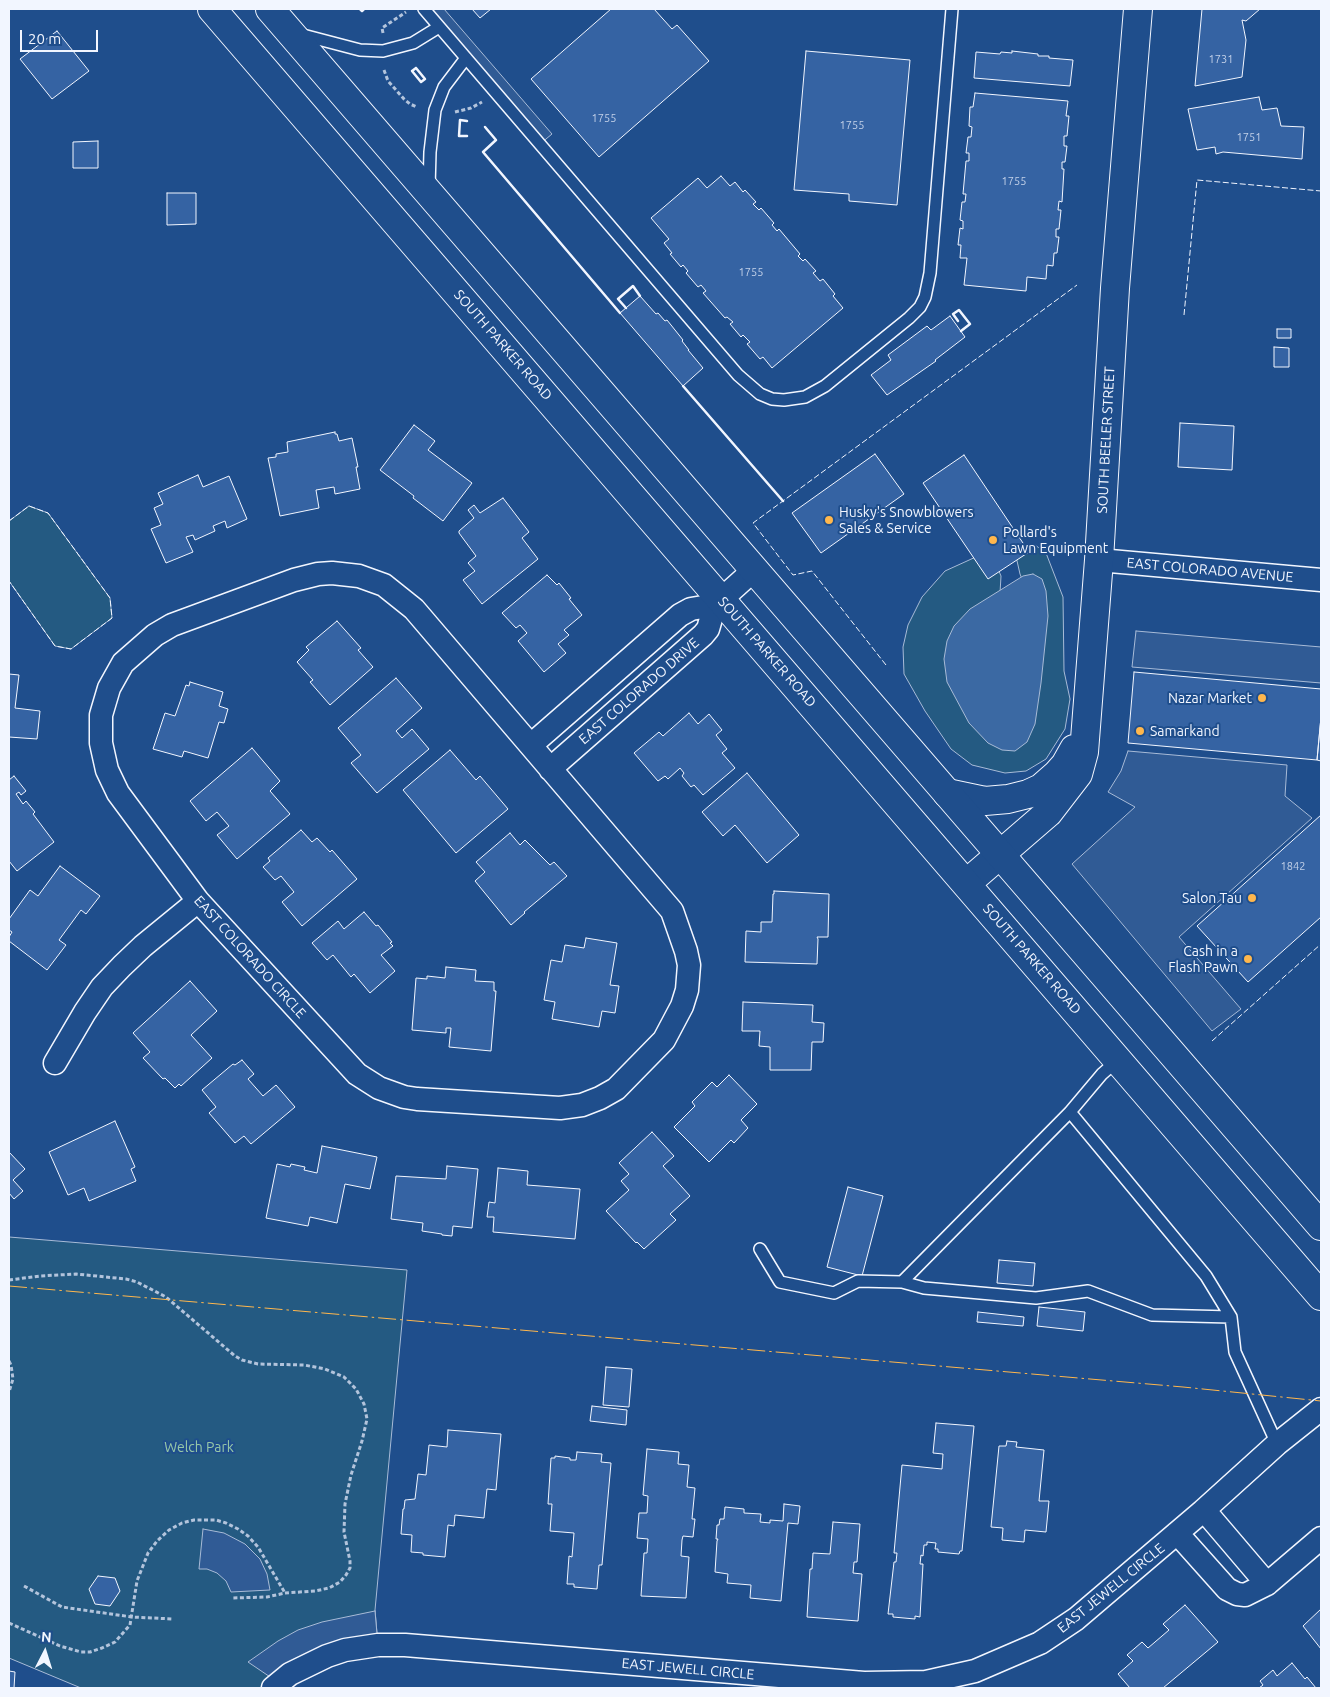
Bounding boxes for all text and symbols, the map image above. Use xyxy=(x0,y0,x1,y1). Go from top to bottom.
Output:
scale bar xyxy=(22,20,100,52)
text: 20 m xyxy=(28,30,61,47)
house number: 1731 xyxy=(1209,52,1233,66)
house number: 1755 xyxy=(592,111,616,125)
house number: 1755 xyxy=(840,118,864,132)
house number: 1751 xyxy=(1237,130,1261,144)
house number: 1755 xyxy=(1002,174,1026,188)
house number: 1755 xyxy=(739,265,763,279)
street label: SOUTH PARKER ROAD xyxy=(450,286,556,404)
street label: SOUTH BEELER STREET xyxy=(1094,366,1118,514)
place label: Husky's Snowblowers Sales & Service xyxy=(839,504,974,536)
marker: Husky's Snowblowers Sales & Service xyxy=(823,514,835,526)
place label: Pollard's Lawn Equipment xyxy=(1003,524,1108,556)
marker: Pollard's Lawn Equipment xyxy=(987,534,999,546)
street label: EAST COLORADO AVENUE xyxy=(1126,554,1294,586)
street label: SOUTH PARKER ROAD xyxy=(714,593,820,711)
street label: EAST COLORADO DRIVE xyxy=(576,634,702,748)
place label: Nazar Market xyxy=(1168,690,1252,706)
marker: Nazar Market xyxy=(1256,692,1268,704)
place label: Samarkand xyxy=(1150,723,1220,739)
marker: Samarkand xyxy=(1134,725,1146,737)
house number: 1842 xyxy=(1281,859,1305,873)
place label: Salon Tau xyxy=(1182,890,1242,906)
street label: EAST COLORADO CIRCLE xyxy=(191,892,309,1022)
marker: Salon Tau xyxy=(1246,892,1258,904)
street label: SOUTH PARKER ROAD xyxy=(979,900,1085,1018)
place label: Cash in a Flash Pawn xyxy=(1168,943,1238,976)
marker: Cash in a Flash Pawn xyxy=(1242,953,1254,965)
park label: Welch Park xyxy=(164,1439,234,1455)
street label: EAST JEWELL CIRCLE xyxy=(1054,1540,1168,1636)
north arrow xyxy=(20,1627,70,1677)
text: N xyxy=(40,1629,52,1645)
street label: EAST JEWELL CIRCLE xyxy=(621,1655,755,1683)

